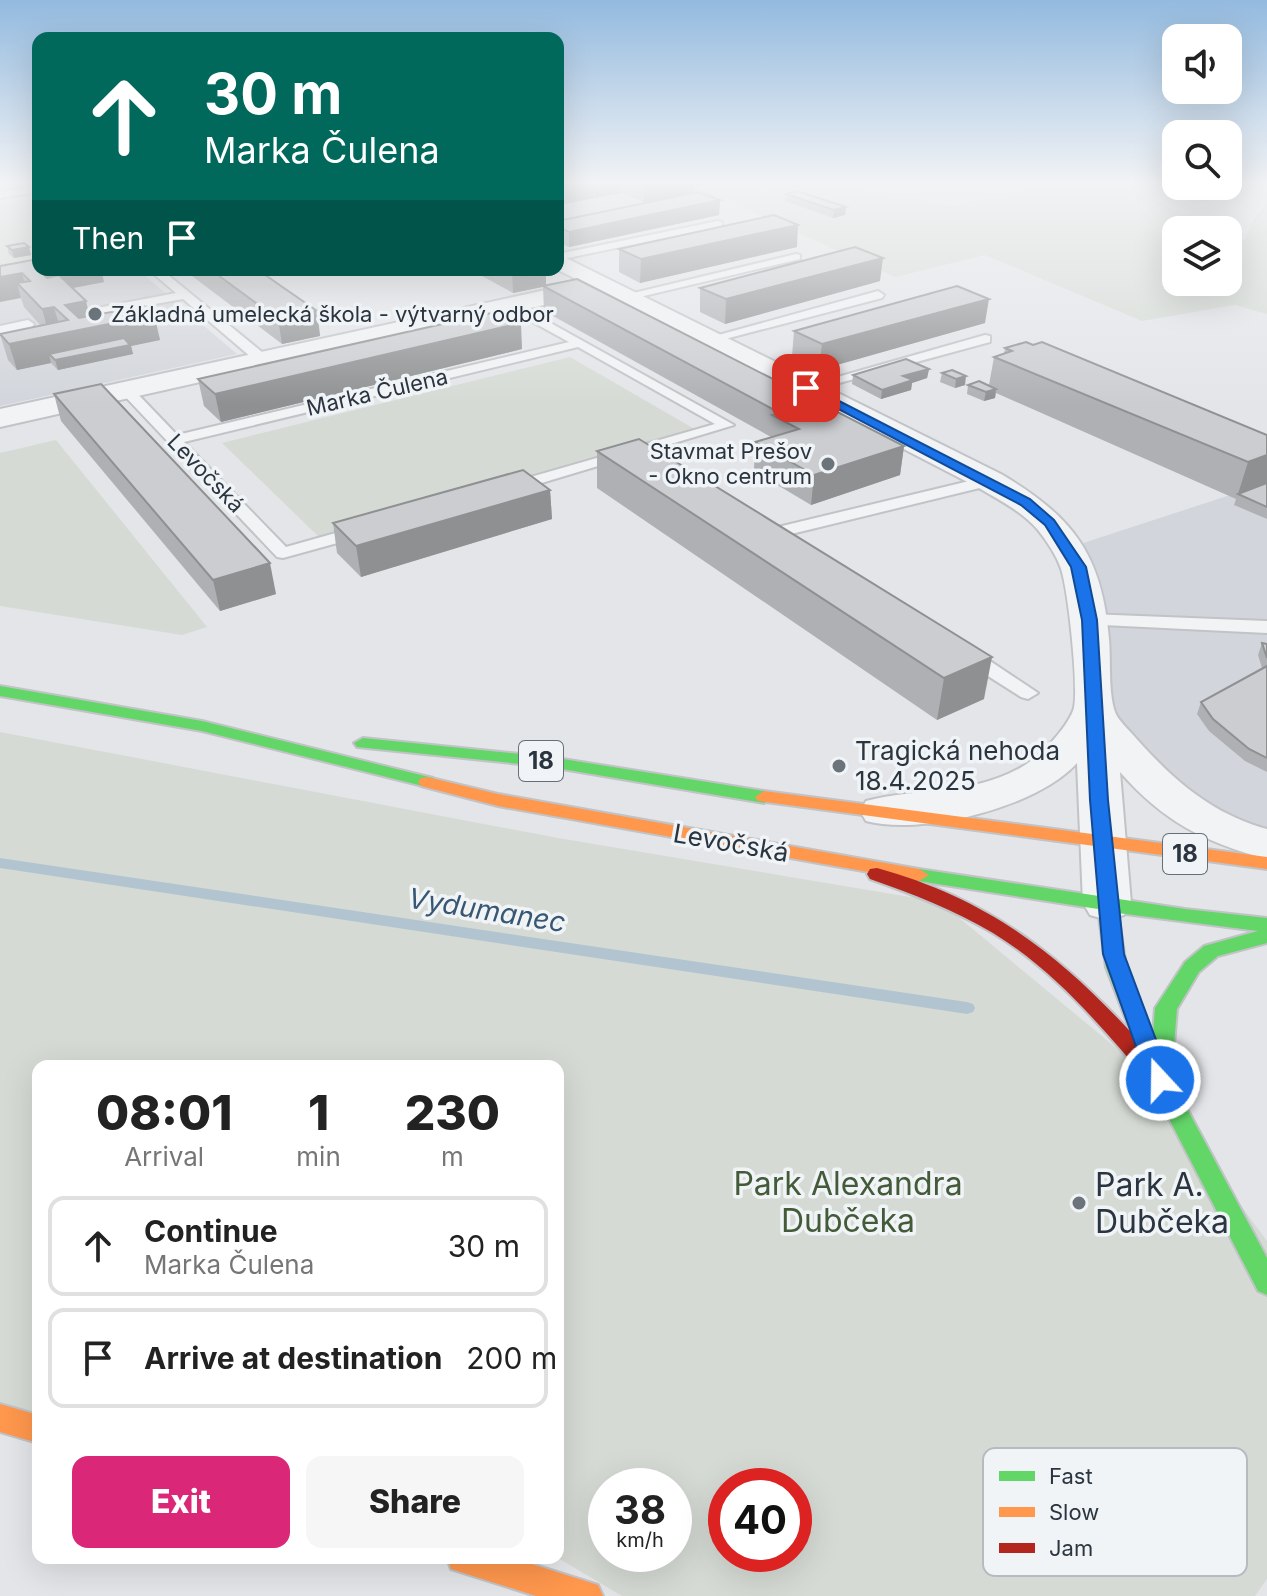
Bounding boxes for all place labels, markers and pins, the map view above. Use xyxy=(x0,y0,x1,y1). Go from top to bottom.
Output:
place label: Základná umelecká škola - výtvarný odbor xyxy=(111,301,554,327)
marker: Základná umelecká škola - výtvarný odbor xyxy=(86,305,104,323)
pin xyxy=(772,354,840,422)
place label: Stavmat Prešov - Okno centrum xyxy=(648,438,812,489)
marker: Stavmat Prešov - Okno centrum xyxy=(819,455,837,473)
place label: Tragická nehoda 18.4.2025 xyxy=(855,735,1060,796)
marker: Tragická nehoda 18.4.2025 xyxy=(830,757,848,775)
place label: Park A. Dubčeka xyxy=(1095,1165,1229,1241)
marker: Park A. Dubčeka xyxy=(1070,1194,1088,1212)

